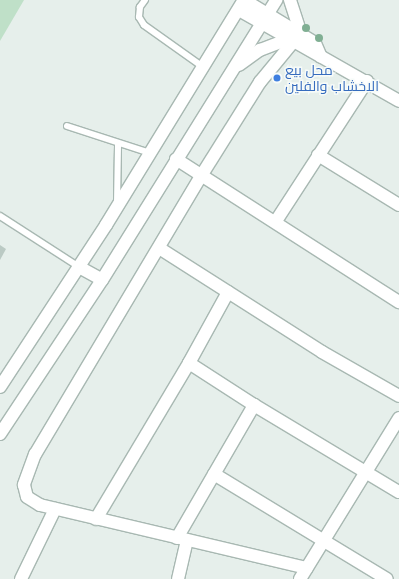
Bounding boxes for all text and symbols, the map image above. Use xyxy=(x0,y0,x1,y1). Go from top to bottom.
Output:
place label: محل بيع الاخشاب والفلين xyxy=(285,62,379,94)
marker: محل بيع الاخشاب والفلين xyxy=(272,73,282,83)

